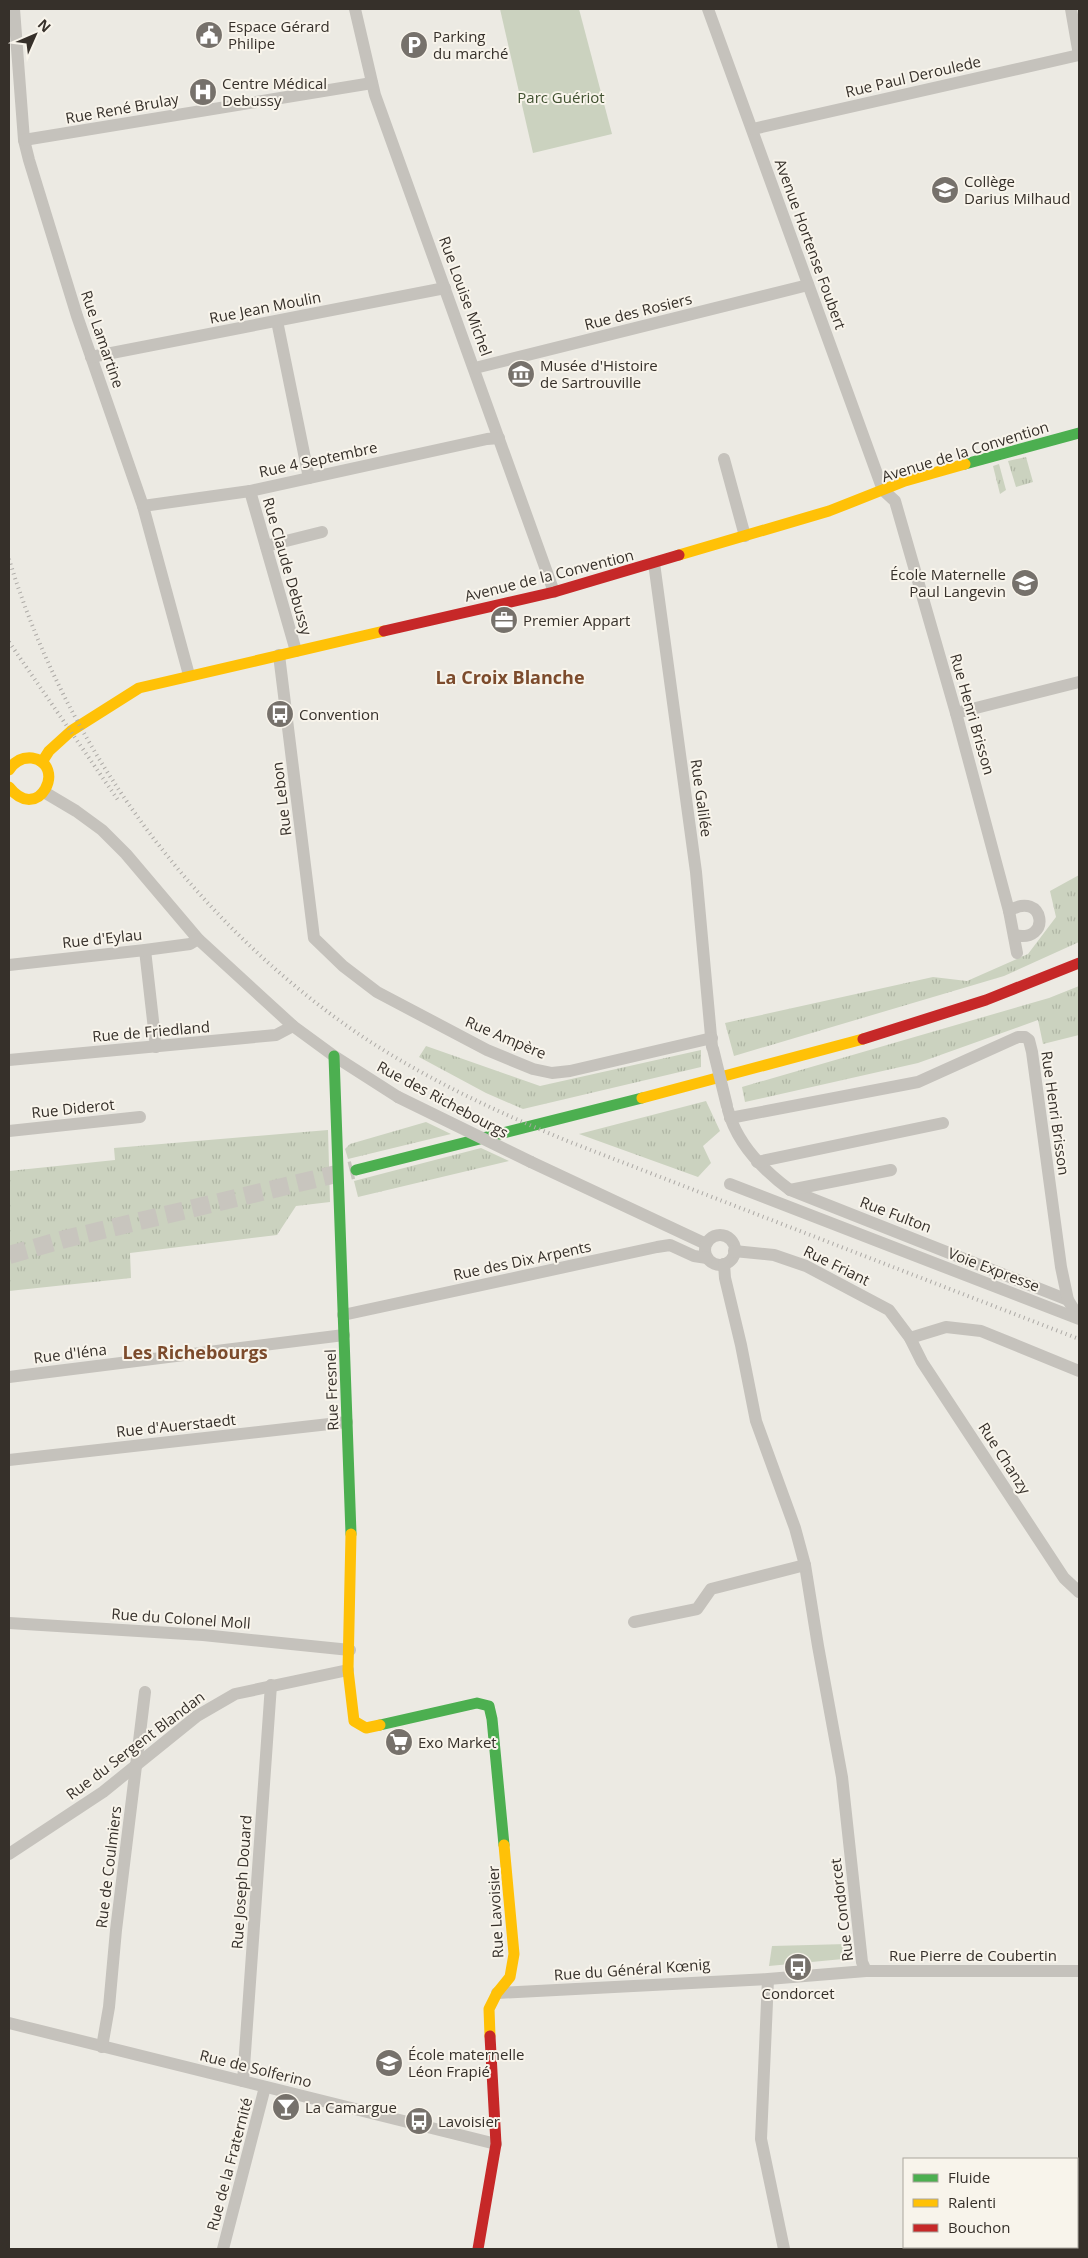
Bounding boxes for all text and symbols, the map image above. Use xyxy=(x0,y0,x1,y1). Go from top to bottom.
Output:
north arrow xyxy=(10,10,60,60)
text: N xyxy=(34,15,55,36)
place label: Espace Gérard Philipe xyxy=(228,16,330,53)
public building icon: Espace Gérard Philipe xyxy=(194,20,224,50)
place label: Parking du marché xyxy=(433,26,508,63)
parking icon: Parking du marché xyxy=(399,30,429,60)
street label: Rue Paul Deroulede xyxy=(843,51,983,101)
place label: Centre Médical Debussy xyxy=(222,73,327,110)
hospital icon: Centre Médical Debussy xyxy=(188,77,218,107)
park label: Parc Guériot xyxy=(517,87,605,107)
street label: Rue René Brulay xyxy=(64,88,181,128)
street label: Avenue Hortense Foubert xyxy=(771,156,851,332)
place label: Collège Darius Milhaud xyxy=(964,171,1070,208)
school or university icon: Collège Darius Milhaud xyxy=(930,175,960,205)
street label: Rue Louise Michel xyxy=(435,233,497,359)
street label: Rue Jean Moulin xyxy=(208,286,322,328)
street label: Rue Lamartine xyxy=(77,287,129,391)
street label: Rue des Rosiers xyxy=(582,288,694,334)
place label: Musée d'Histoire de Sartrouville xyxy=(540,355,658,392)
museum icon: Musée d'Histoire de Sartrouville xyxy=(506,359,536,389)
street label: Avenue de la Convention xyxy=(879,416,1051,486)
street label: Rue 4 Septembre xyxy=(257,437,379,481)
street label: Rue Claude Debussy xyxy=(259,495,317,638)
street label: Avenue de la Convention xyxy=(462,544,636,606)
place label: École Maternelle Paul Langevin xyxy=(890,564,1006,601)
school or university icon: École Maternelle Paul Langevin xyxy=(1010,568,1040,598)
office icon: Premier Appart xyxy=(489,605,519,635)
place label: Premier Appart xyxy=(523,610,630,630)
street label: Rue Henri Brisson xyxy=(946,651,1000,777)
district label: La Croix Blanche xyxy=(435,665,585,689)
bus stop icon: Convention xyxy=(265,699,295,729)
place label: Convention xyxy=(299,704,379,724)
street label: Rue Galilée xyxy=(687,758,717,838)
street label: Rue Lebon xyxy=(267,761,295,837)
street label: Rue d'Eylau xyxy=(61,924,143,952)
street label: Rue Ampère xyxy=(462,1011,550,1063)
street label: Rue de Friedland xyxy=(91,1016,211,1046)
street label: Rue Henri Brisson xyxy=(1037,1050,1075,1176)
street label: Rue des Richebourgs xyxy=(374,1056,512,1142)
street label: Rue Diderot xyxy=(30,1094,116,1122)
street label: Rue Fulton xyxy=(857,1191,935,1237)
street label: Rue des Dix Arpents xyxy=(451,1236,593,1284)
street label: Rue Friant xyxy=(801,1240,873,1290)
street label: Voie Expresse xyxy=(945,1242,1043,1296)
street label: Rue d'Iéna xyxy=(32,1339,108,1367)
district label: Les Richebourgs xyxy=(122,1340,268,1364)
street label: Rue Fresnel xyxy=(320,1349,342,1431)
street label: Rue d'Auerstaedt xyxy=(115,1409,237,1441)
street label: Rue Chanzy xyxy=(974,1418,1036,1498)
street label: Rue du Colonel Moll xyxy=(111,1603,251,1633)
street label: Rue du Sergent Blandan xyxy=(62,1686,208,1804)
supermarket icon: Exo Market xyxy=(384,1727,414,1757)
place label: Exo Market xyxy=(418,1732,497,1752)
street label: Rue de Coulmiers xyxy=(91,1805,125,1929)
street label: Rue Joseph Douard xyxy=(226,1814,256,1950)
street label: Rue Condorcet xyxy=(825,1857,857,1963)
street label: Rue Lavoisier xyxy=(483,1865,507,1959)
street label: Rue Pierre de Coubertin xyxy=(889,1945,1057,1965)
bus stop icon: Condorcet xyxy=(783,1952,813,1982)
street label: Rue du Général Kœnig xyxy=(553,1954,711,1984)
place label: Condorcet xyxy=(762,1983,834,2003)
street label: Rue de Solferino xyxy=(198,2044,314,2092)
place label: École maternelle Léon Frapié xyxy=(408,2044,524,2081)
school or university icon: École maternelle Léon Frapié xyxy=(374,2048,404,2078)
bar icon: La Camargue xyxy=(271,2092,301,2122)
street label: Rue de la Fraternité xyxy=(202,2095,256,2233)
place label: La Camargue xyxy=(305,2097,397,2117)
bus stop icon: Lavoisier xyxy=(404,2106,434,2136)
place label: Lavoisier xyxy=(438,2111,500,2131)
legend xyxy=(903,2158,1078,2248)
text: Fluide xyxy=(948,2167,990,2187)
text: Ralenti xyxy=(948,2192,996,2212)
text: Bouchon xyxy=(948,2217,1011,2237)

